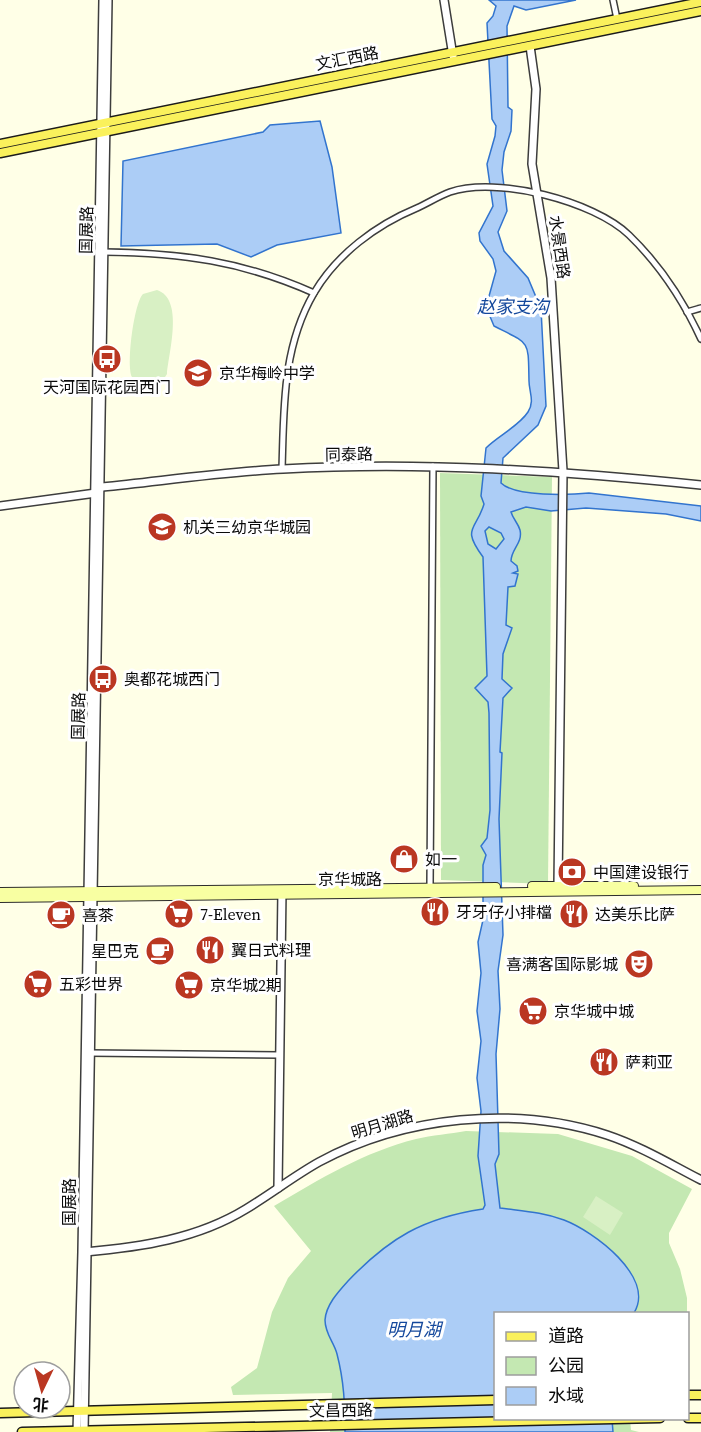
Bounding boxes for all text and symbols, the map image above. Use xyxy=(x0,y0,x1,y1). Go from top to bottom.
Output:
street label: 文汇西路 xyxy=(313,41,381,75)
street label: 国展路 xyxy=(75,206,97,254)
street label: 水景西路 xyxy=(545,214,575,280)
water label: 赵家支沟 xyxy=(477,294,551,319)
bus stop icon: 天河国际花园西门 xyxy=(91,343,123,375)
school or university icon: 京华梅岭中学 xyxy=(182,357,214,389)
place label: 京华梅岭中学 xyxy=(219,362,315,384)
place label: 天河国际花园西门 xyxy=(43,376,171,398)
street label: 同泰路 xyxy=(325,443,373,465)
school or university icon: 机关三幼京华城园 xyxy=(146,511,178,543)
place label: 机关三幼京华城园 xyxy=(183,516,311,538)
bus stop icon: 奥都花城西门 xyxy=(87,663,119,695)
place label: 奥都花城西门 xyxy=(124,668,220,690)
street label: 国展路 xyxy=(67,692,89,740)
shop icon: 如一 xyxy=(388,843,420,875)
place label: 如一 xyxy=(425,848,457,870)
bank icon: 中国建设银行 xyxy=(556,856,588,888)
place label: 中国建设银行 xyxy=(593,861,689,883)
street label: 京华城路 xyxy=(318,868,382,890)
restaurant icon: 牙牙仔小排檔 xyxy=(419,896,451,928)
supermarket icon: 7-Eleven xyxy=(163,898,195,930)
restaurant icon: 达美乐比萨 xyxy=(558,898,590,930)
cafe icon: 喜茶 xyxy=(45,899,77,931)
place label: 牙牙仔小排檔 xyxy=(456,901,552,923)
place label: 7-Eleven xyxy=(200,903,261,925)
place label: 达美乐比萨 xyxy=(595,903,675,925)
place label: 喜茶 xyxy=(82,904,114,926)
restaurant icon: 翼日式料理 xyxy=(194,934,226,966)
cafe icon: 星巴克 xyxy=(144,935,176,967)
place label: 翼日式料理 xyxy=(231,939,311,961)
place label: 星巴克 xyxy=(91,940,139,962)
theatre icon: 喜满客国际影城 xyxy=(623,948,655,980)
place label: 喜满客国际影城 xyxy=(506,953,618,975)
supermarket icon: 五彩世界 xyxy=(22,968,54,1000)
supermarket icon: 京华城2期 xyxy=(173,969,205,1001)
place label: 五彩世界 xyxy=(59,973,123,995)
place label: 京华城2期 xyxy=(210,974,282,996)
supermarket icon: 京华城中城 xyxy=(517,995,549,1027)
place label: 京华城中城 xyxy=(554,1000,634,1022)
restaurant icon: 萨莉亚 xyxy=(588,1046,620,1078)
place label: 萨莉亚 xyxy=(625,1051,673,1073)
street label: 明月湖路 xyxy=(348,1104,416,1144)
street label: 国展路 xyxy=(58,1178,80,1226)
legend xyxy=(494,1312,689,1420)
water label: 明月湖 xyxy=(387,1317,444,1342)
text: 道路 xyxy=(548,1323,584,1348)
text: 公园 xyxy=(548,1353,584,1378)
north arrow xyxy=(12,1360,72,1420)
text: 水域 xyxy=(548,1383,584,1408)
text: 北 xyxy=(32,1393,50,1417)
street label: 文昌西路 xyxy=(309,1398,373,1422)

